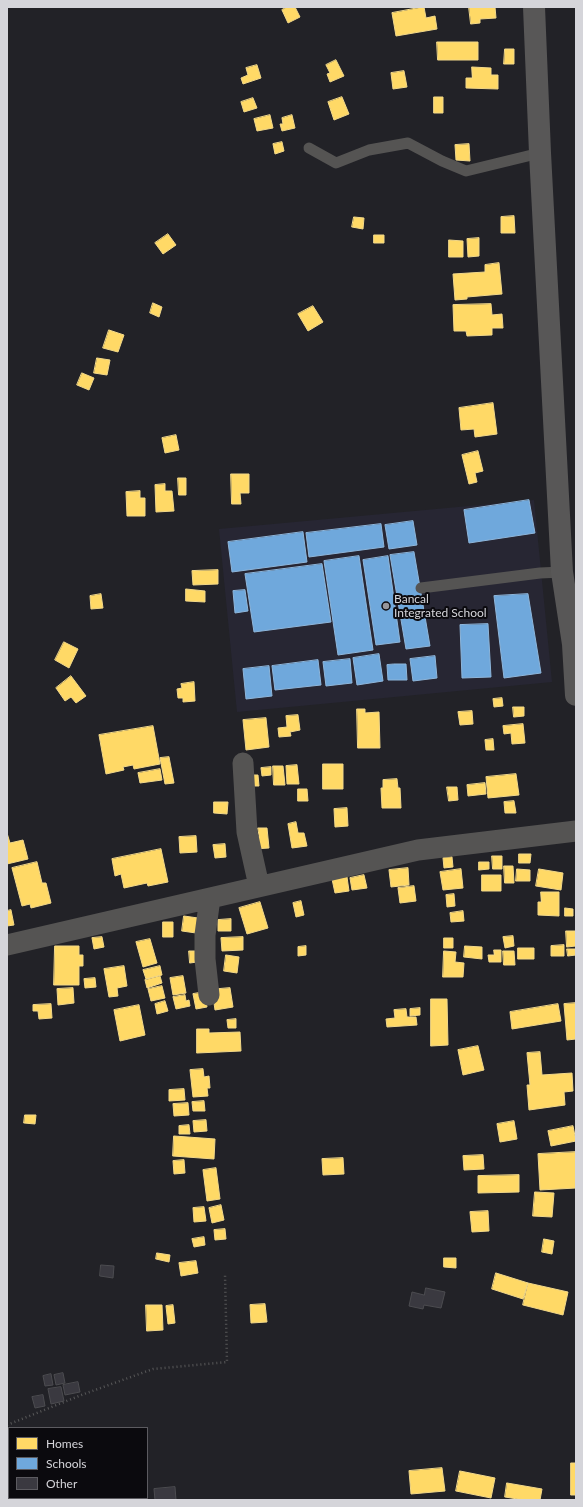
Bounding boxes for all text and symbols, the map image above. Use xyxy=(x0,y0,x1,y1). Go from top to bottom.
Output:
place label: Bancal Integrated School xyxy=(394,592,487,620)
marker: Bancal Integrated School xyxy=(381,601,391,611)
legend xyxy=(8,1427,148,1499)
text: Homes xyxy=(46,1436,83,1451)
text: Schools xyxy=(46,1456,87,1471)
text: Other xyxy=(46,1476,77,1491)

